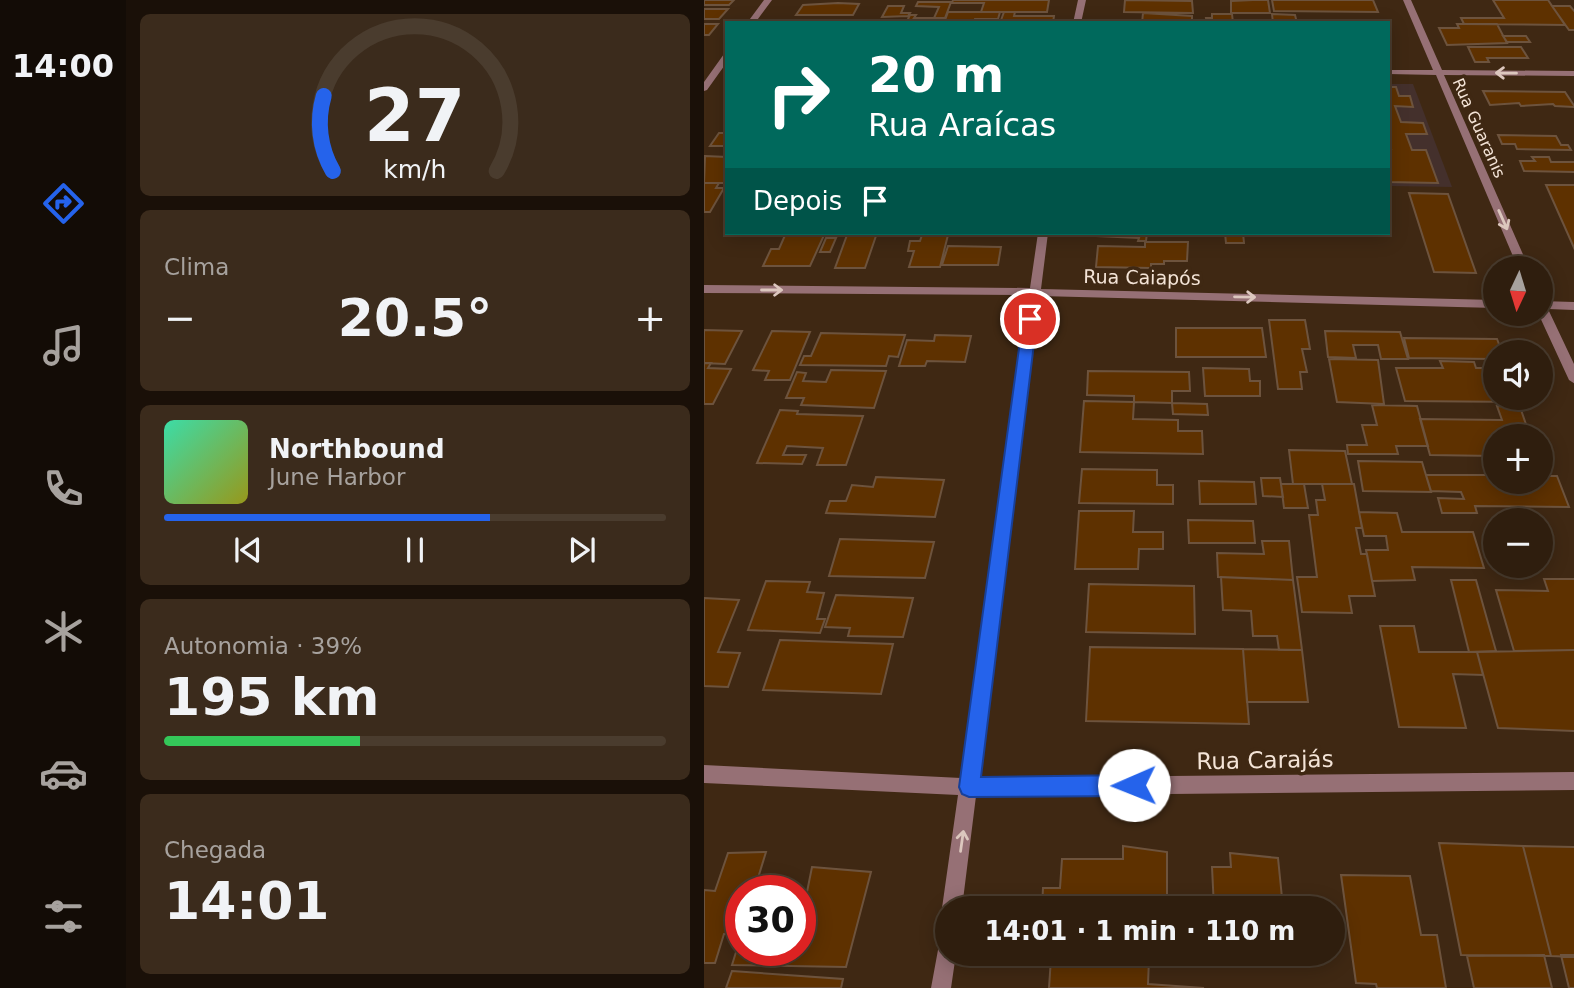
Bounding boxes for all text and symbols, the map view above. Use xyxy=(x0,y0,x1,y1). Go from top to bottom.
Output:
text: 14:00 xyxy=(12,47,114,85)
text: 20 m xyxy=(868,47,1004,104)
icon: right xyxy=(753,49,844,140)
one-way arrow xyxy=(1495,66,1518,80)
text: 27 xyxy=(364,73,466,158)
street label: Rua Guaranis xyxy=(1449,75,1509,181)
text: Rua Araícas xyxy=(868,106,1056,144)
text: km/h xyxy=(383,155,447,184)
icon: directions xyxy=(39,179,88,228)
icon: arrive xyxy=(856,182,894,220)
text: Depois xyxy=(753,186,842,216)
one-way arrow xyxy=(1497,209,1510,230)
text: Clima xyxy=(164,254,229,280)
north arrow xyxy=(1483,256,1553,326)
map controls xyxy=(1483,256,1553,578)
street label: Rua Caiapós xyxy=(1083,265,1201,289)
one-way arrow xyxy=(760,283,783,297)
text: 20.5° xyxy=(338,288,492,348)
pin xyxy=(1000,289,1060,349)
one-way arrow xyxy=(1233,291,1256,304)
text: − xyxy=(164,296,196,340)
text: + xyxy=(634,296,666,340)
icon: arrive xyxy=(1011,300,1049,338)
icon: music xyxy=(39,321,88,370)
button: sound xyxy=(1483,340,1553,410)
button: + xyxy=(1483,424,1553,494)
text: Northbound xyxy=(269,434,445,464)
icon: phone xyxy=(39,464,88,513)
text: June Harbor xyxy=(269,464,405,490)
button: − xyxy=(1483,508,1553,578)
icon: previous xyxy=(229,531,267,569)
icon: pause xyxy=(396,531,434,569)
icon: next xyxy=(563,531,601,569)
icon: climate xyxy=(39,607,88,656)
text: Autonomia · 39% xyxy=(164,633,362,659)
text: 195 km xyxy=(164,667,379,727)
street label: Rua Carajás xyxy=(1196,746,1334,774)
position arrow xyxy=(1097,748,1171,822)
icon: car xyxy=(39,749,88,798)
one-way arrow xyxy=(956,830,969,853)
text: Chegada xyxy=(164,837,266,863)
text: 14:01 xyxy=(164,871,330,931)
speed limit sign: 30 xyxy=(725,875,816,966)
icon: filters xyxy=(39,892,88,941)
text: 14:01 · 1 min · 110 m xyxy=(985,916,1295,946)

